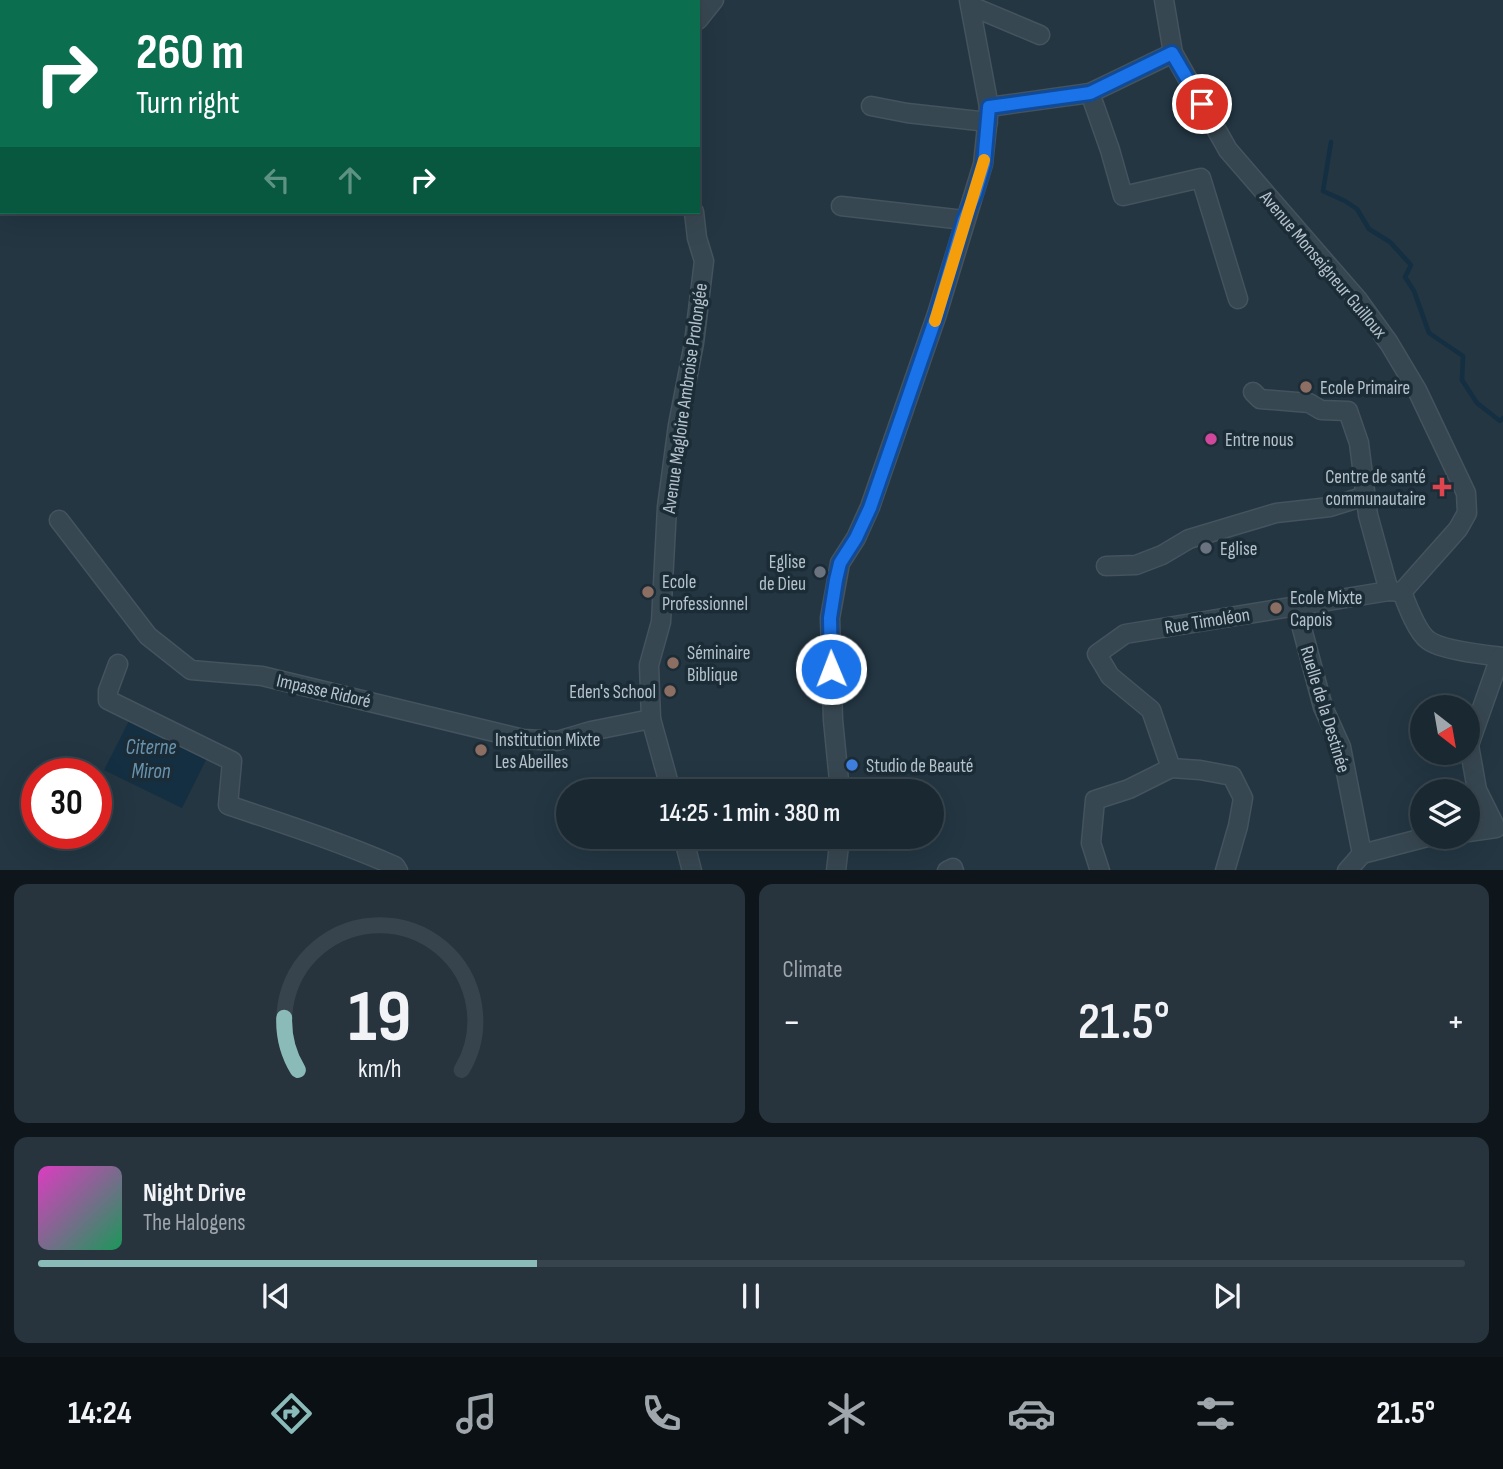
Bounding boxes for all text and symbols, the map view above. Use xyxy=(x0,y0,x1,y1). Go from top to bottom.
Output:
text: 260 m xyxy=(136,24,244,83)
icon: right xyxy=(21,28,112,119)
pin xyxy=(1172,74,1232,134)
text: Turn right xyxy=(136,84,240,123)
icon: arrive xyxy=(1183,85,1221,123)
icon: left xyxy=(258,161,296,199)
icon: ahead xyxy=(331,161,369,199)
icon: right xyxy=(404,161,442,199)
street label: Avenue Monseigneur Guilloux xyxy=(1254,186,1391,343)
street label: Avenue Magloire Ambroise Prolongée xyxy=(658,282,713,516)
place label: Ecole Primaire xyxy=(1320,377,1410,400)
marker: Ecole Primaire xyxy=(1298,379,1314,395)
place label: Entre nous xyxy=(1225,429,1294,452)
marker: Entre nous xyxy=(1203,431,1219,447)
place label: Centre de santé communautaire xyxy=(1325,466,1426,511)
marker: Centre de santé communautaire xyxy=(1432,477,1452,497)
place label: Eglise xyxy=(1220,538,1257,561)
marker: Eglise xyxy=(1198,540,1214,556)
place label: Eglise de Dieu xyxy=(759,551,806,596)
marker: Eglise de Dieu xyxy=(812,564,828,580)
place label: Ecole Professionnel xyxy=(662,571,748,616)
marker: Ecole Professionnel xyxy=(640,584,656,600)
place label: Ecole Mixte Capois xyxy=(1290,587,1362,632)
marker: Ecole Mixte Capois xyxy=(1268,600,1284,616)
street label: Rue Timoléon xyxy=(1163,603,1251,640)
position arrow xyxy=(794,632,868,706)
place label: Séminaire Biblique xyxy=(687,642,750,687)
street label: Ruelle de la Destinée xyxy=(1294,643,1355,775)
marker: Séminaire Biblique xyxy=(665,655,681,671)
street label: Impasse Ridoré xyxy=(274,669,373,713)
place label: Eden's School xyxy=(569,681,656,704)
marker: Eden's School xyxy=(662,683,678,699)
north arrow xyxy=(1410,695,1480,765)
map controls xyxy=(1410,695,1480,849)
place label: Institution Mixte Les Abeilles xyxy=(495,729,600,774)
water label: Citerne Miron xyxy=(125,735,177,784)
marker: Institution Mixte Les Abeilles xyxy=(473,742,489,758)
place label: Studio de Beauté xyxy=(866,755,973,778)
marker: Studio de Beauté xyxy=(844,757,860,773)
speed limit sign: 30 xyxy=(21,758,112,849)
button: layers xyxy=(1410,779,1480,849)
text: 14:25 · 1 min · 380 m xyxy=(660,798,840,829)
text: Climate xyxy=(783,956,842,984)
text: 19 xyxy=(348,974,411,1062)
text: 21.5° xyxy=(1078,991,1170,1054)
text: − xyxy=(783,1000,801,1045)
text: + xyxy=(1446,1000,1465,1045)
text: km/h xyxy=(358,1053,401,1084)
text: Night Drive xyxy=(143,1178,246,1209)
text: The Halogens xyxy=(143,1209,246,1237)
icon: previous xyxy=(257,1277,295,1315)
icon: pause xyxy=(732,1277,770,1315)
icon: next xyxy=(1208,1277,1246,1315)
icon: directions xyxy=(267,1389,316,1438)
icon: music xyxy=(452,1389,501,1438)
icon: phone xyxy=(637,1389,686,1438)
icon: climate xyxy=(822,1389,871,1438)
icon: car xyxy=(1007,1389,1056,1438)
icon: filters xyxy=(1191,1389,1240,1438)
text: 14:24 xyxy=(68,1394,132,1433)
text: 21.5° xyxy=(1376,1394,1435,1433)

